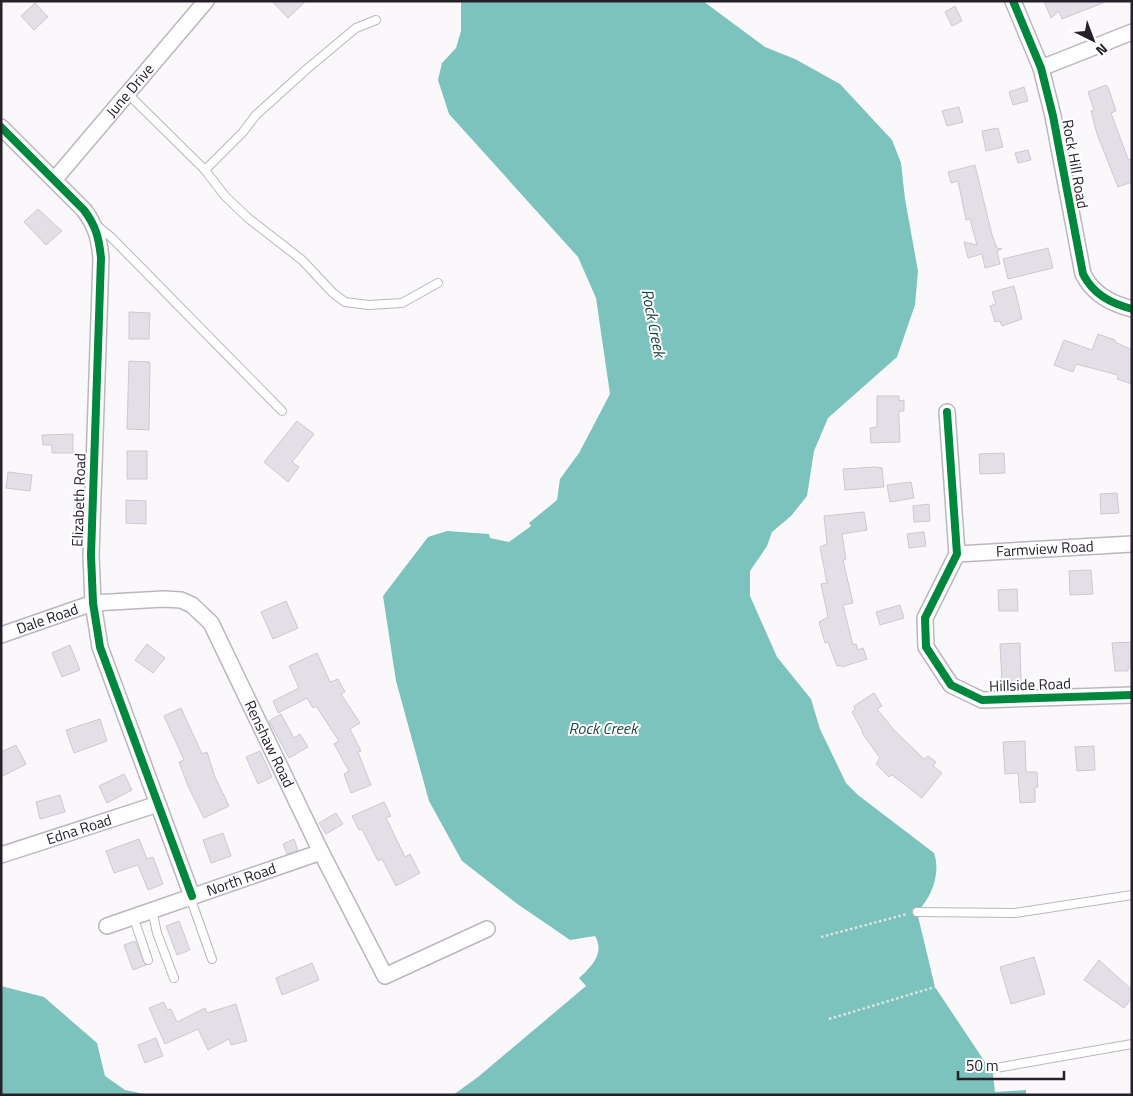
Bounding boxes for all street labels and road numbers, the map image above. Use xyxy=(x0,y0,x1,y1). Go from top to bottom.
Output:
street label: June Drive xyxy=(100,58,159,122)
street label: Rock Hill Road xyxy=(1056,118,1095,210)
street label: Elizabeth Road xyxy=(65,453,92,547)
street label: Farmview Road xyxy=(995,534,1094,563)
street label: Dale Road xyxy=(13,597,81,640)
street label: Hillside Road xyxy=(989,672,1071,697)
street label: Renshaw Road xyxy=(239,696,300,791)
street label: Edna Road xyxy=(43,808,114,851)
street label: North Road xyxy=(203,856,279,902)

